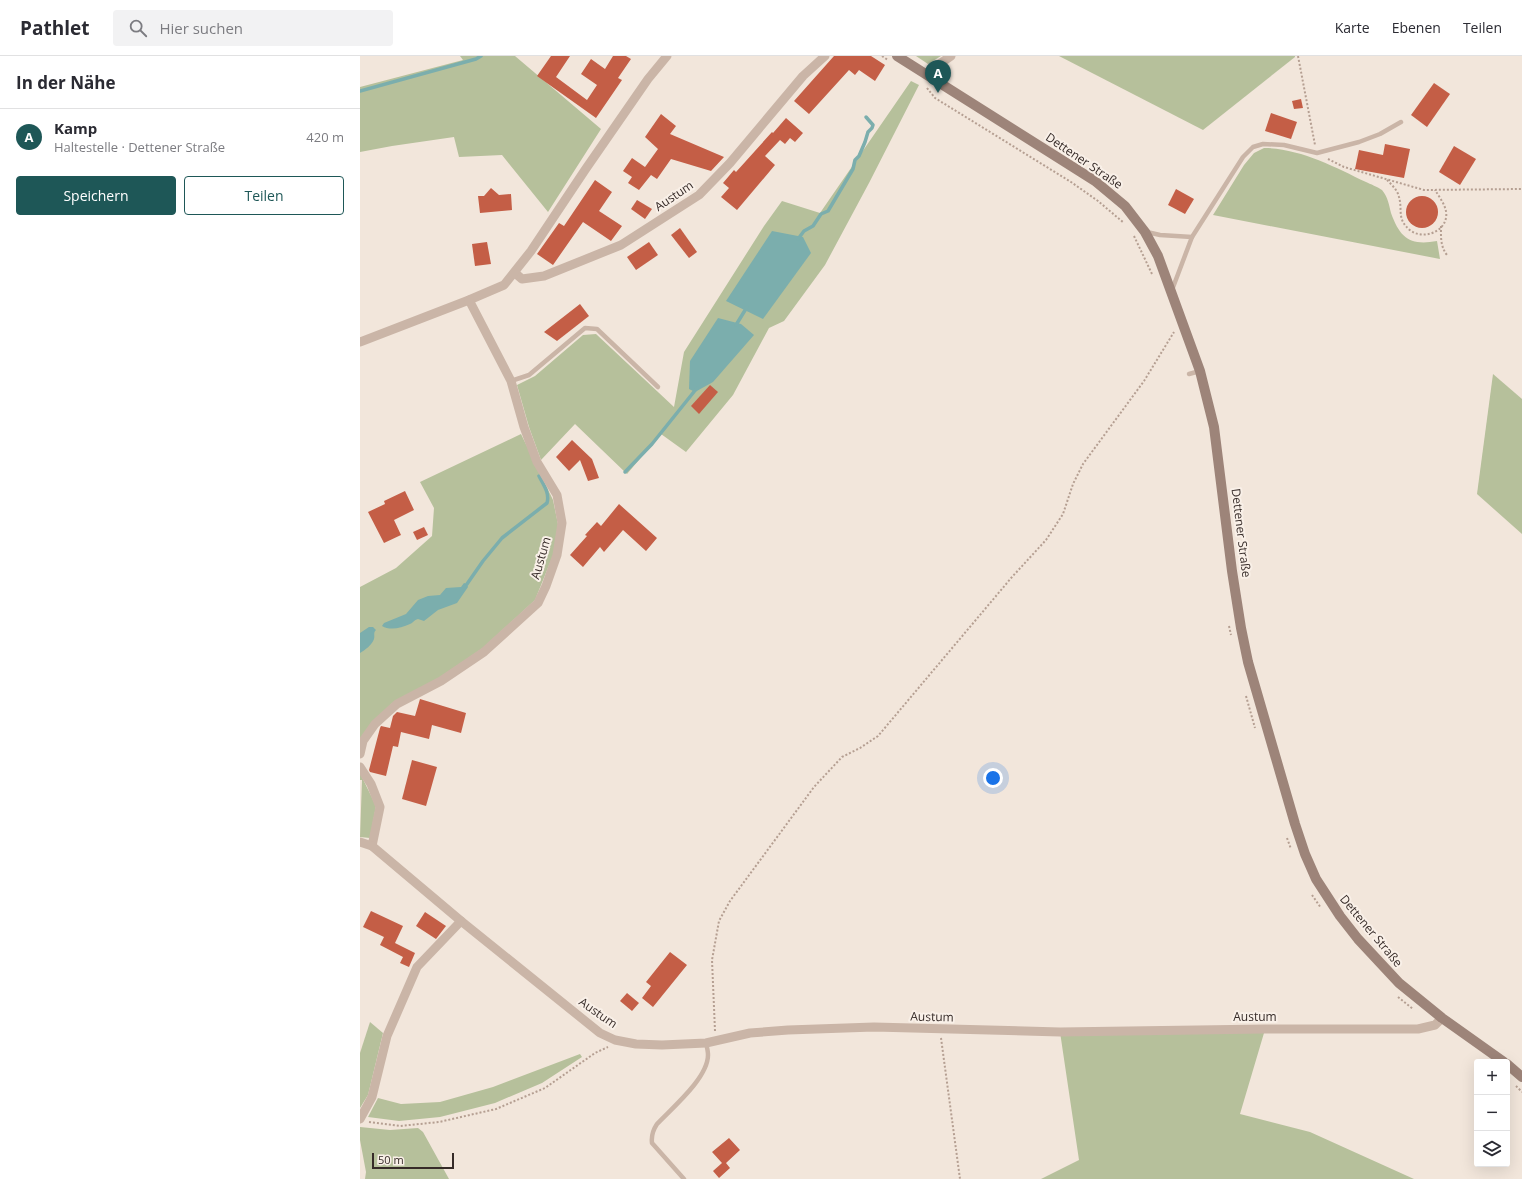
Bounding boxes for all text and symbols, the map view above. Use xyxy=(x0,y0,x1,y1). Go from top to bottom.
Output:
search box xyxy=(113,10,393,46)
text: Pathlet xyxy=(20,15,89,41)
icon: search xyxy=(127,17,149,39)
text: Hier suchen xyxy=(159,18,243,38)
text: Karte xyxy=(1335,18,1370,37)
text: Ebenen xyxy=(1392,18,1441,37)
text: Teilen xyxy=(1463,18,1502,37)
pin: A xyxy=(925,60,951,93)
text: In der Nähe xyxy=(16,71,115,94)
text: Kamp xyxy=(54,118,97,138)
text: A xyxy=(25,128,33,146)
text: 420 m xyxy=(306,128,344,146)
street label: Dettener Straße xyxy=(1042,129,1126,193)
text: Haltestelle · Dettener Straße xyxy=(54,138,225,156)
button: Speichern xyxy=(16,176,176,215)
button: Teilen xyxy=(184,176,344,215)
street label: Austum xyxy=(651,176,696,215)
street label: Dettener Straße xyxy=(1228,487,1255,579)
street label: Austum xyxy=(526,535,555,581)
your location xyxy=(983,768,1003,788)
street label: Dettener Straße xyxy=(1336,891,1407,971)
street label: Austum xyxy=(576,993,621,1032)
street label: Austum xyxy=(910,1008,954,1025)
street label: Austum xyxy=(1233,1008,1277,1025)
map controls xyxy=(1474,1059,1510,1167)
button: + xyxy=(1474,1059,1510,1095)
button: − xyxy=(1474,1095,1510,1131)
button: layers xyxy=(1474,1131,1510,1167)
scale bar xyxy=(372,1151,454,1170)
text: 50 m xyxy=(378,1152,404,1167)

